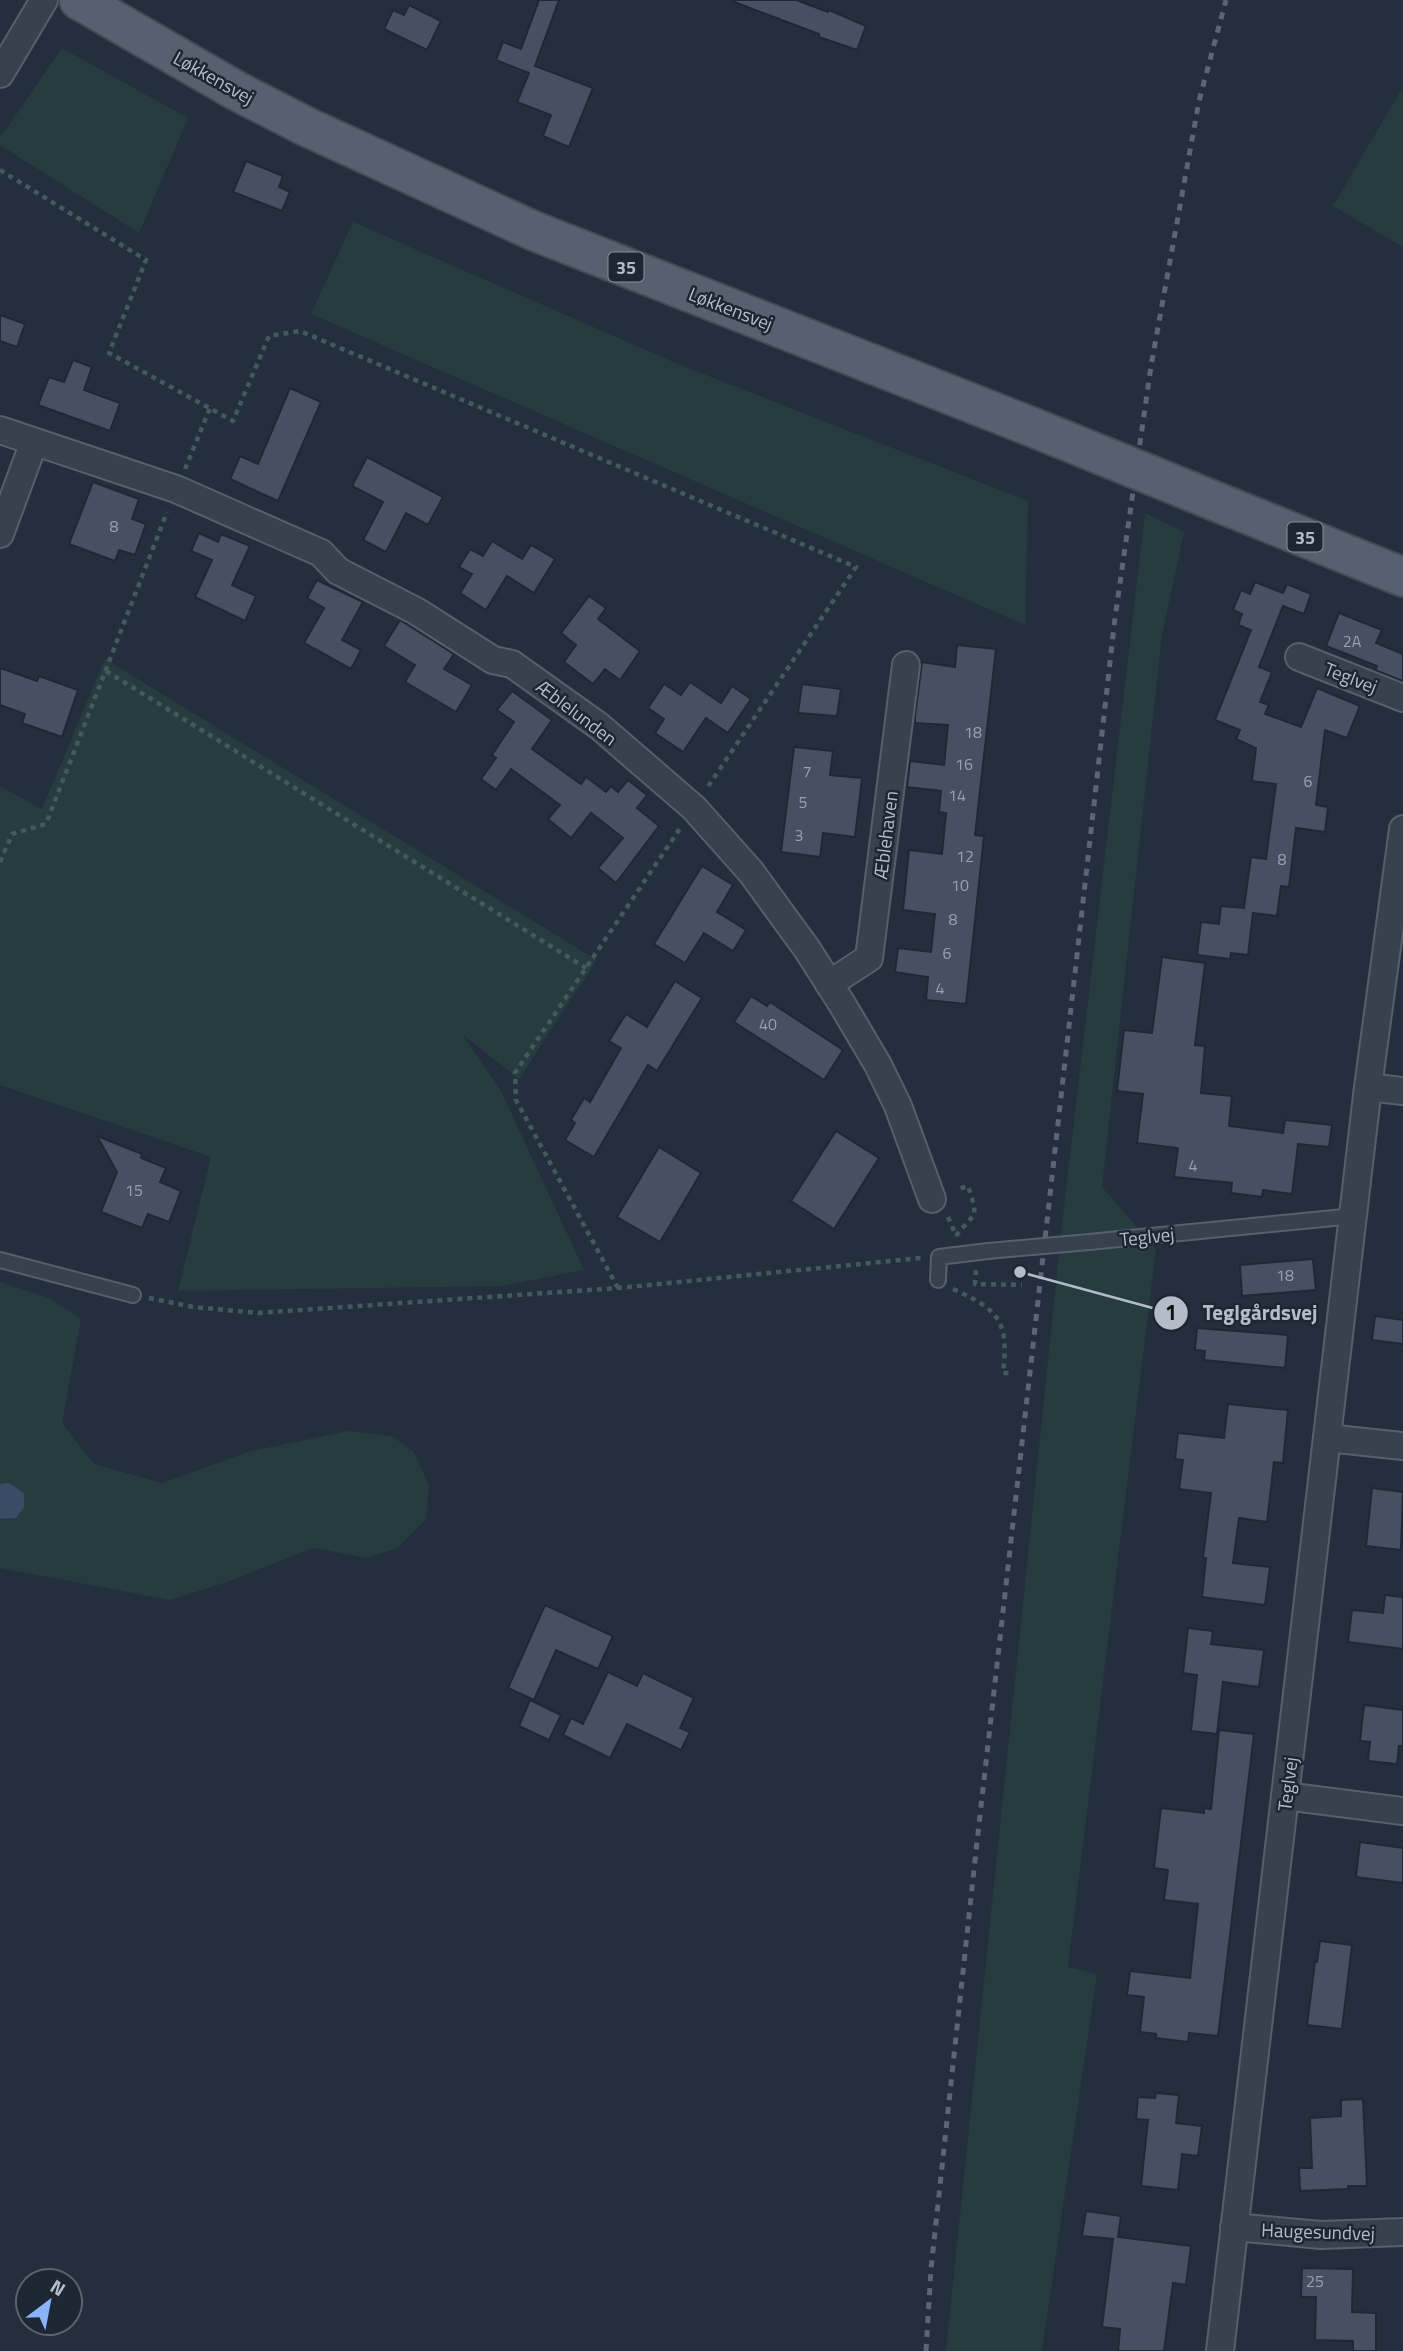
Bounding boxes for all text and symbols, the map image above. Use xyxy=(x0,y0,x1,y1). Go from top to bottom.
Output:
street label: Løkkensvej xyxy=(168,43,260,111)
road number: 35 xyxy=(608,253,644,282)
street label: Løkkensvej xyxy=(685,279,777,337)
house number: 8 xyxy=(110,514,119,538)
road number: 35 xyxy=(1288,522,1322,552)
house number: 2A xyxy=(1343,629,1362,653)
street label: Teglvej xyxy=(1320,654,1382,700)
street label: Æblelunden xyxy=(530,672,624,752)
house number: 18 xyxy=(964,720,982,744)
house number: 16 xyxy=(955,752,973,776)
house number: 7 xyxy=(803,759,811,783)
house number: 6 xyxy=(1304,769,1313,793)
house number: 14 xyxy=(948,783,966,807)
street label: Æblehaven xyxy=(865,789,905,881)
house number: 5 xyxy=(799,790,808,814)
house number: 3 xyxy=(795,823,803,847)
house number: 12 xyxy=(956,844,974,868)
house number: 8 xyxy=(1278,847,1287,871)
house number: 10 xyxy=(951,873,969,897)
house number: 8 xyxy=(949,907,958,931)
house number: 6 xyxy=(943,941,952,965)
house number: 4 xyxy=(936,976,945,1000)
house number: 40 xyxy=(759,1012,777,1036)
house number: 4 xyxy=(1189,1153,1198,1177)
house number: 15 xyxy=(125,1178,143,1202)
street label: Teglvej xyxy=(1118,1219,1176,1253)
house number: 18 xyxy=(1276,1263,1294,1287)
callout: Teglgårdsvej xyxy=(1153,1292,1331,1334)
text: 1 xyxy=(1165,1296,1177,1328)
text: Teglgårdsvej xyxy=(1203,1296,1317,1328)
street label: Teglvej xyxy=(1269,1755,1305,1813)
street label: Haugesundvej xyxy=(1261,2215,1375,2247)
north arrow xyxy=(14,2267,84,2337)
house number: 25 xyxy=(1306,2269,1324,2293)
text: N xyxy=(45,2271,72,2303)

